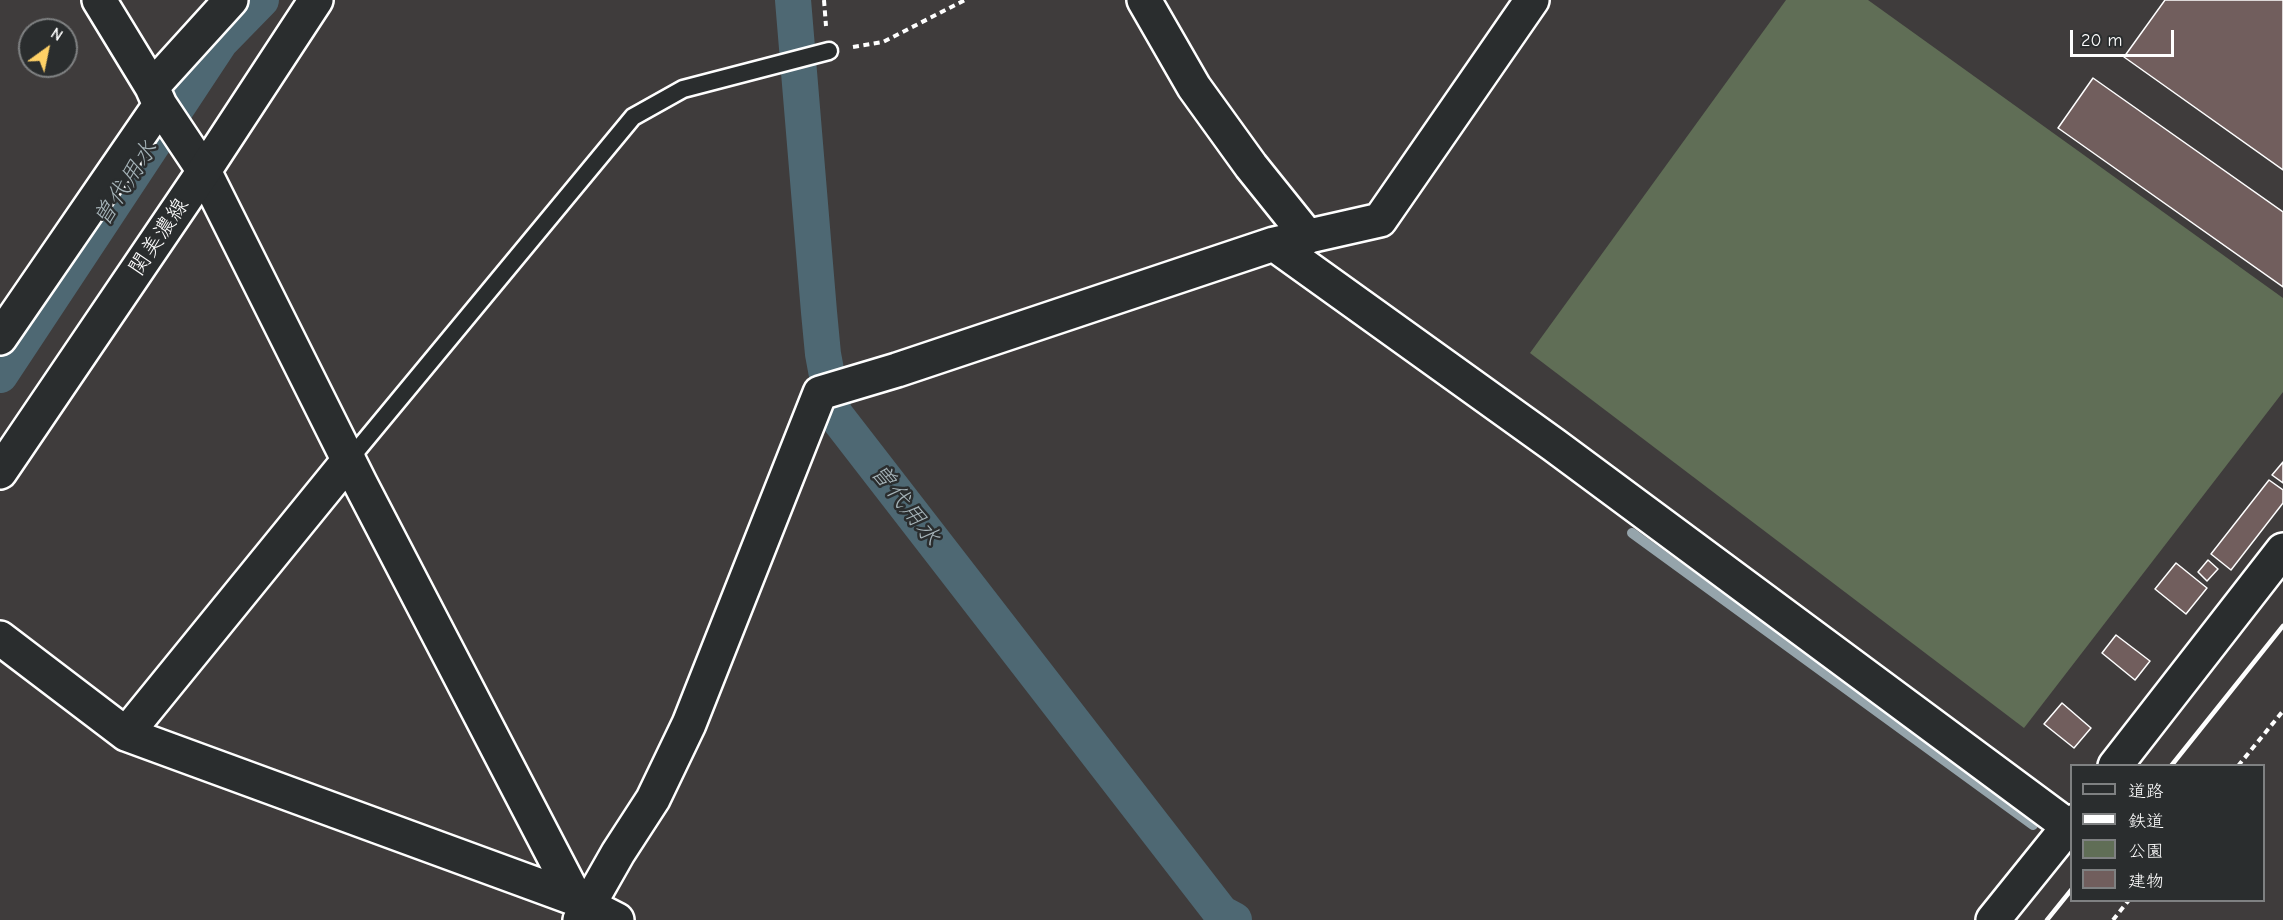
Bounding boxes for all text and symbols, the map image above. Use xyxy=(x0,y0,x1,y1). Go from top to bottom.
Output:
north arrow xyxy=(18,18,78,78)
scale bar xyxy=(2073,18,2176,56)
text: N xyxy=(47,24,66,45)
text: 20 m xyxy=(2081,30,2122,51)
water label: 曽代用水 xyxy=(88,136,164,232)
street label: 関美濃線 xyxy=(123,193,195,281)
water label: 曽代用水 xyxy=(864,458,946,552)
legend xyxy=(2070,764,2265,902)
text: 道路 xyxy=(2128,781,2164,802)
text: 鉄道 xyxy=(2128,811,2164,832)
text: 公園 xyxy=(2128,841,2164,862)
text: 建物 xyxy=(2128,871,2164,892)

